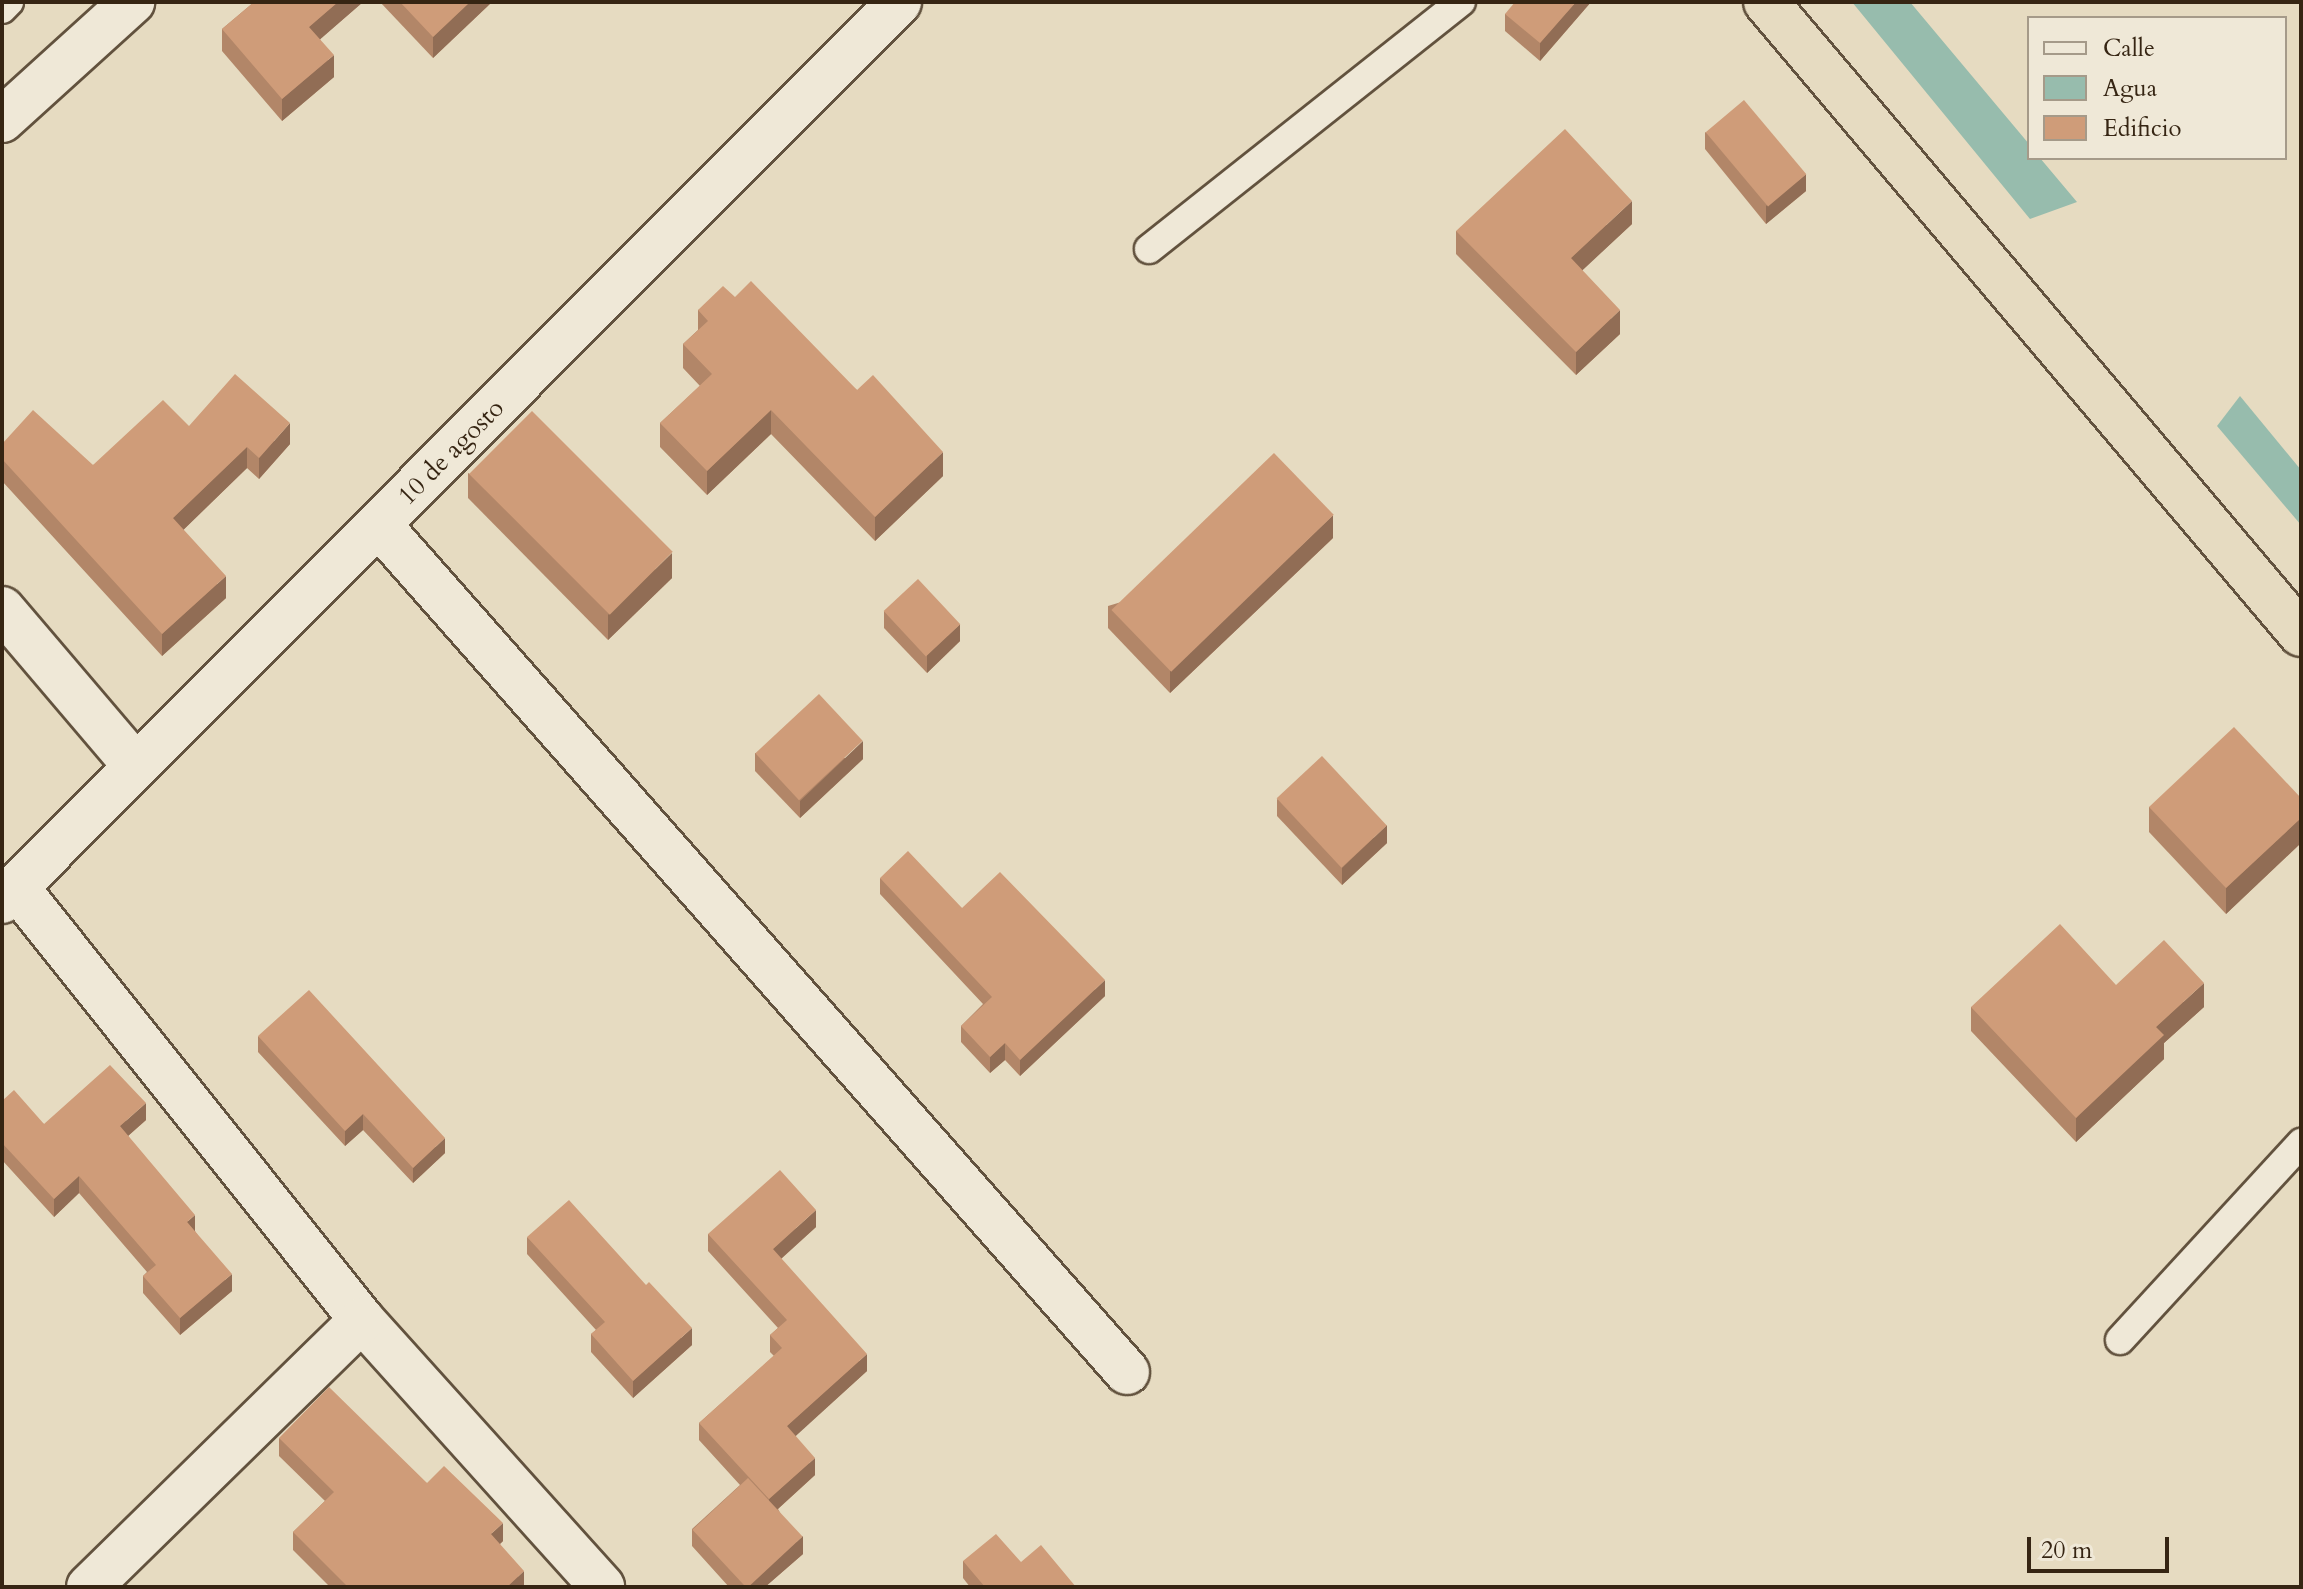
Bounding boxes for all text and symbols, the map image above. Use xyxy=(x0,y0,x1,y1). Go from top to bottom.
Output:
legend xyxy=(2027,16,2287,160)
text: Calle xyxy=(2103,32,2155,65)
text: Agua xyxy=(2103,72,2157,105)
text: Edificio xyxy=(2103,112,2182,145)
street label: 10 de agosto xyxy=(392,393,510,511)
scale bar xyxy=(2031,1521,2173,1571)
text: 20 m xyxy=(2041,1534,2092,1567)

